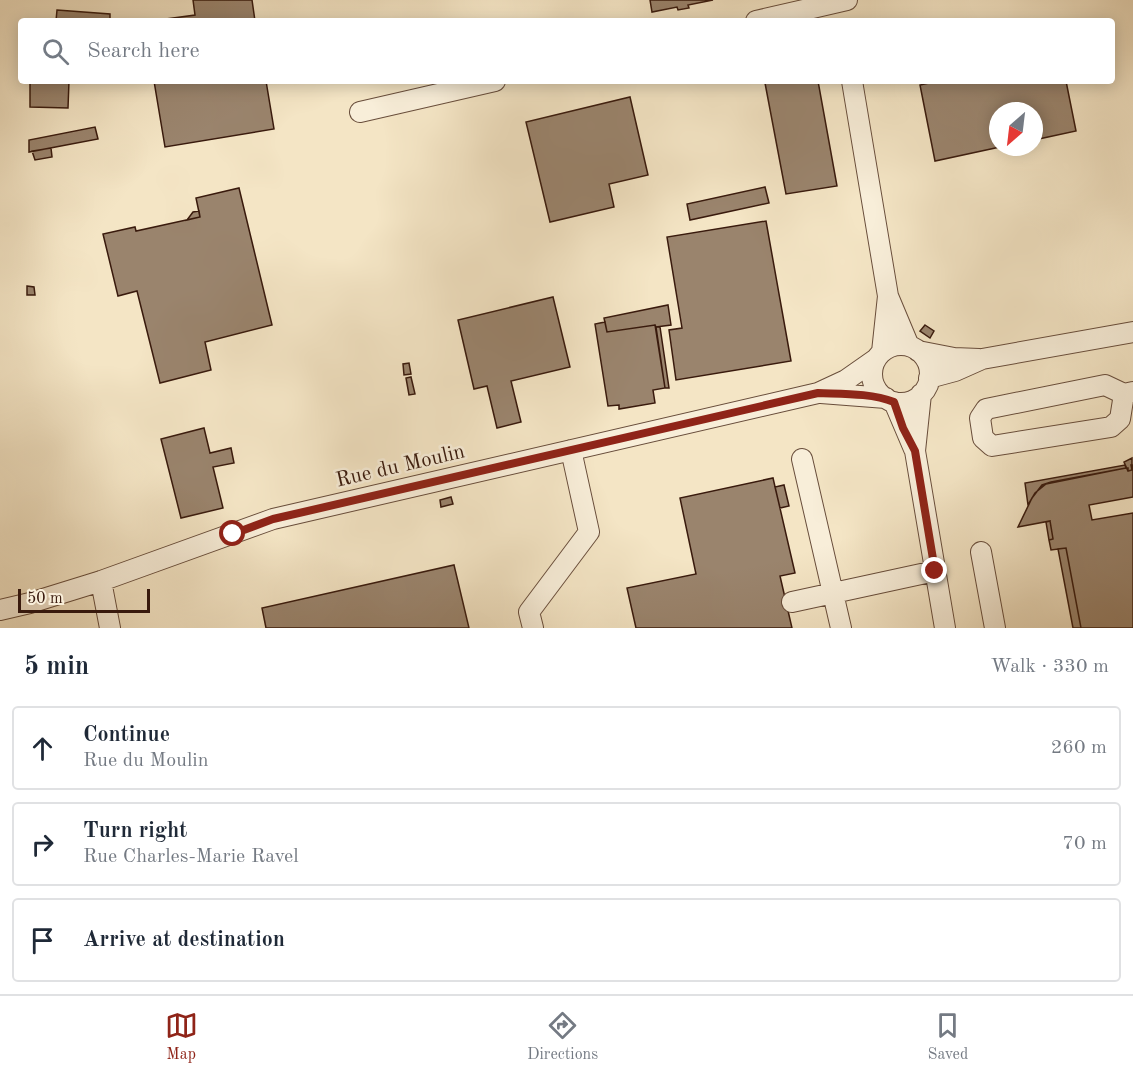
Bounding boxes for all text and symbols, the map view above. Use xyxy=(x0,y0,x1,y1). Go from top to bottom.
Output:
search box xyxy=(18,18,1115,84)
icon: search xyxy=(39,35,72,68)
text: Search here xyxy=(87,40,200,62)
north arrow xyxy=(989,102,1043,156)
street label: Rue du Moulin xyxy=(334,441,467,492)
route start xyxy=(219,520,245,546)
route end xyxy=(921,557,947,583)
scale bar xyxy=(18,586,150,614)
text: 50 m xyxy=(27,591,63,607)
text: 5 min xyxy=(24,654,89,680)
text: Walk · 330 m xyxy=(990,657,1109,677)
text: Continue xyxy=(83,724,170,746)
icon: ahead xyxy=(26,732,59,765)
text: 260 m xyxy=(1051,738,1107,758)
text: Rue du Moulin xyxy=(83,751,208,771)
text: Turn right xyxy=(83,820,187,842)
icon: right xyxy=(26,828,59,861)
text: 70 m xyxy=(1062,834,1107,854)
text: Rue Charles-Marie Ravel xyxy=(83,847,299,867)
icon: arrive xyxy=(26,924,59,957)
text: Arrive at destination xyxy=(83,929,285,951)
tab: Map xyxy=(165,1009,198,1065)
tab: Directions xyxy=(527,1009,598,1065)
tab: Saved xyxy=(928,1009,968,1065)

